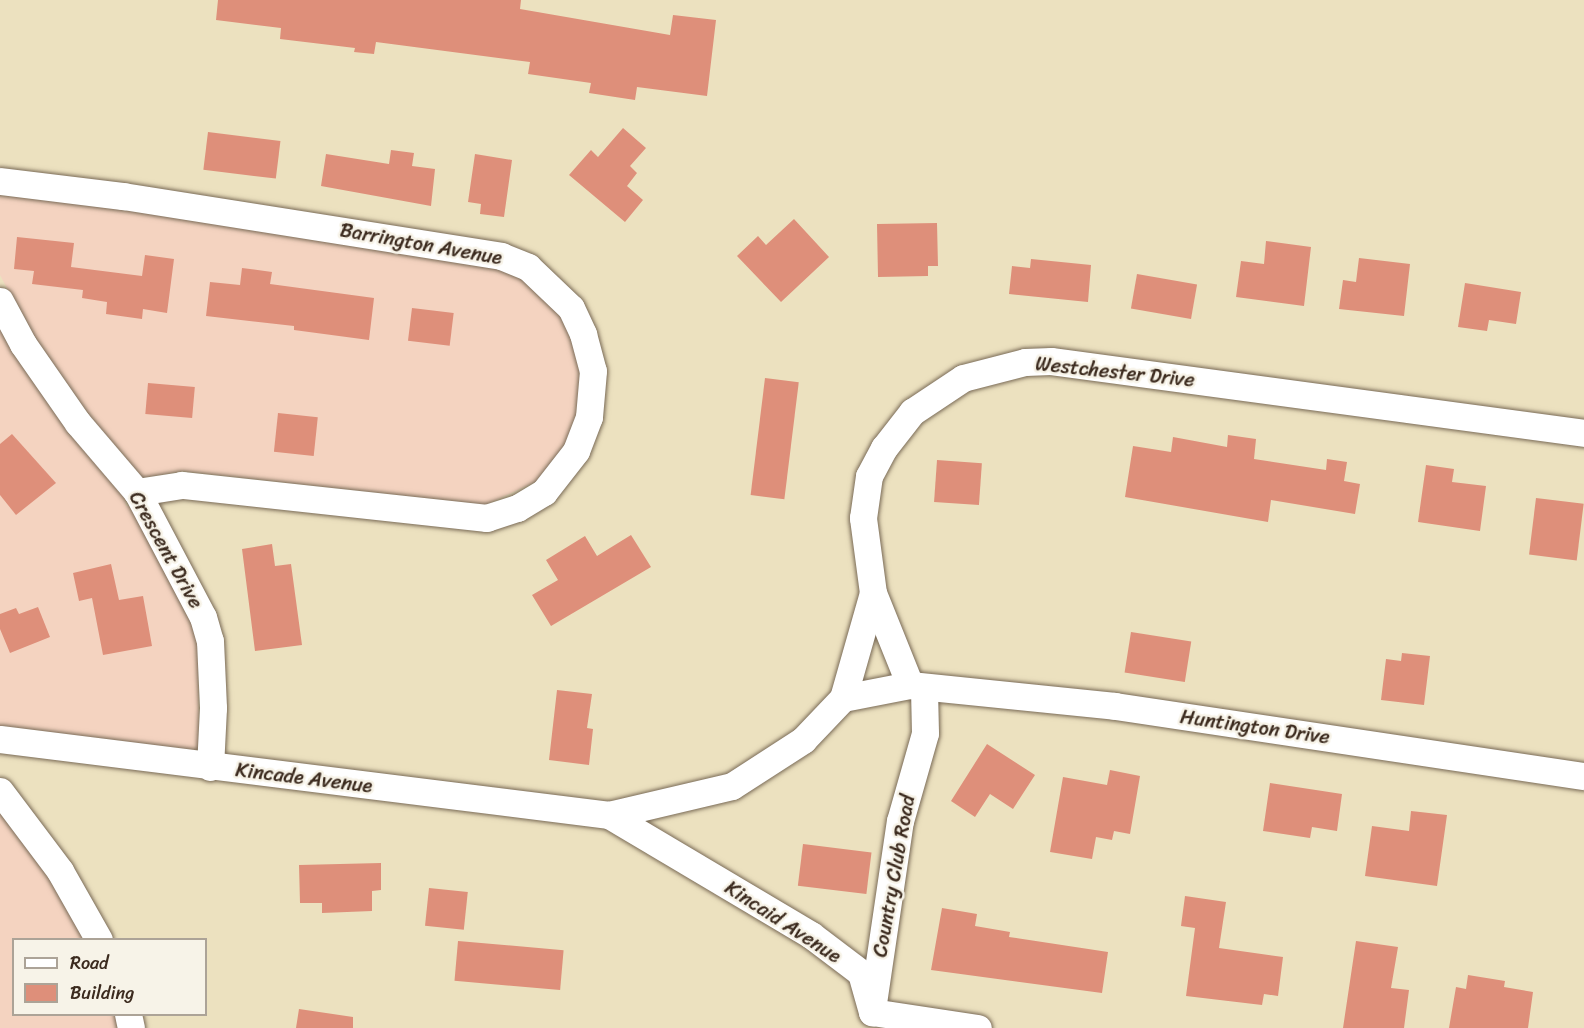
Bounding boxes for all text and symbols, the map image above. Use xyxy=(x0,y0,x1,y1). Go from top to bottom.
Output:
street label: Barrington Avenue xyxy=(338,218,504,270)
street label: Westchester Drive xyxy=(1034,352,1196,392)
street label: Crescent Drive xyxy=(124,487,208,613)
street label: Huntington Drive xyxy=(1179,705,1331,749)
street label: Kincade Avenue xyxy=(234,758,374,798)
street label: Country Club Road xyxy=(868,793,920,959)
street label: Kincaid Avenue xyxy=(720,876,846,968)
legend xyxy=(12,938,207,1016)
text: Road xyxy=(70,947,109,979)
text: Building xyxy=(70,977,134,1009)

